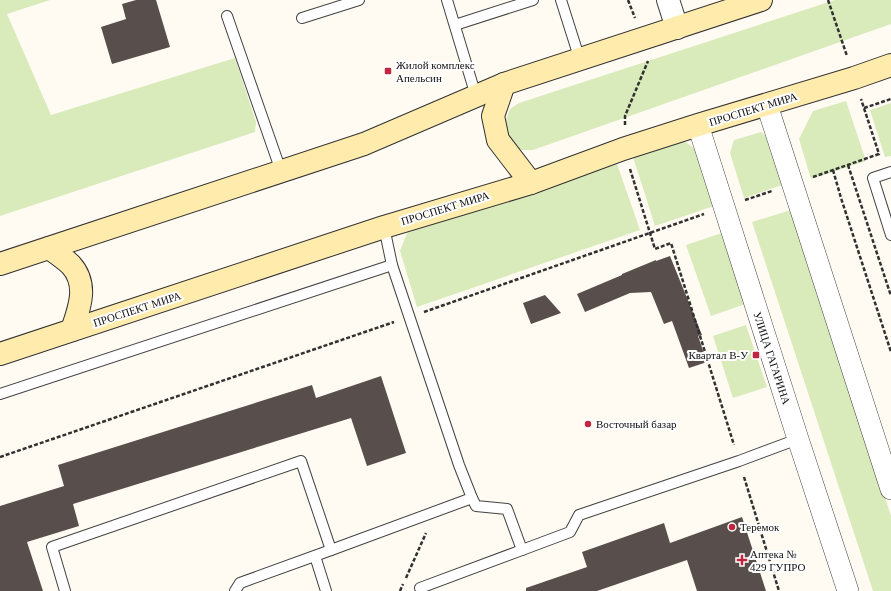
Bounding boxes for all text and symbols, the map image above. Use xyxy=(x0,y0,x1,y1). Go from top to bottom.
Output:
place label: Жилой комплекс Апельсин xyxy=(396,59,475,84)
marker: Жилой комплекс Апельсин xyxy=(383,66,393,76)
street label: ПРОСПЕКТ МИРА xyxy=(708,90,799,128)
street label: ПРОСПЕКТ МИРА xyxy=(400,189,491,227)
street label: ПРОСПЕКТ МИРА xyxy=(92,289,182,329)
street label: УЛИЦА ГАГАРИНА xyxy=(751,310,793,406)
place label: Квартал В-У xyxy=(688,349,748,361)
marker: Квартал В-У xyxy=(751,350,761,360)
place label: Восточный базар xyxy=(596,418,677,430)
marker: Восточный базар xyxy=(583,419,593,429)
place label: Теремок xyxy=(740,521,780,533)
marker: Теремок xyxy=(727,522,737,532)
place label: Аптека № 429 ГУПРО xyxy=(750,548,806,573)
marker: Аптека № 429 ГУПРО xyxy=(737,555,747,565)

